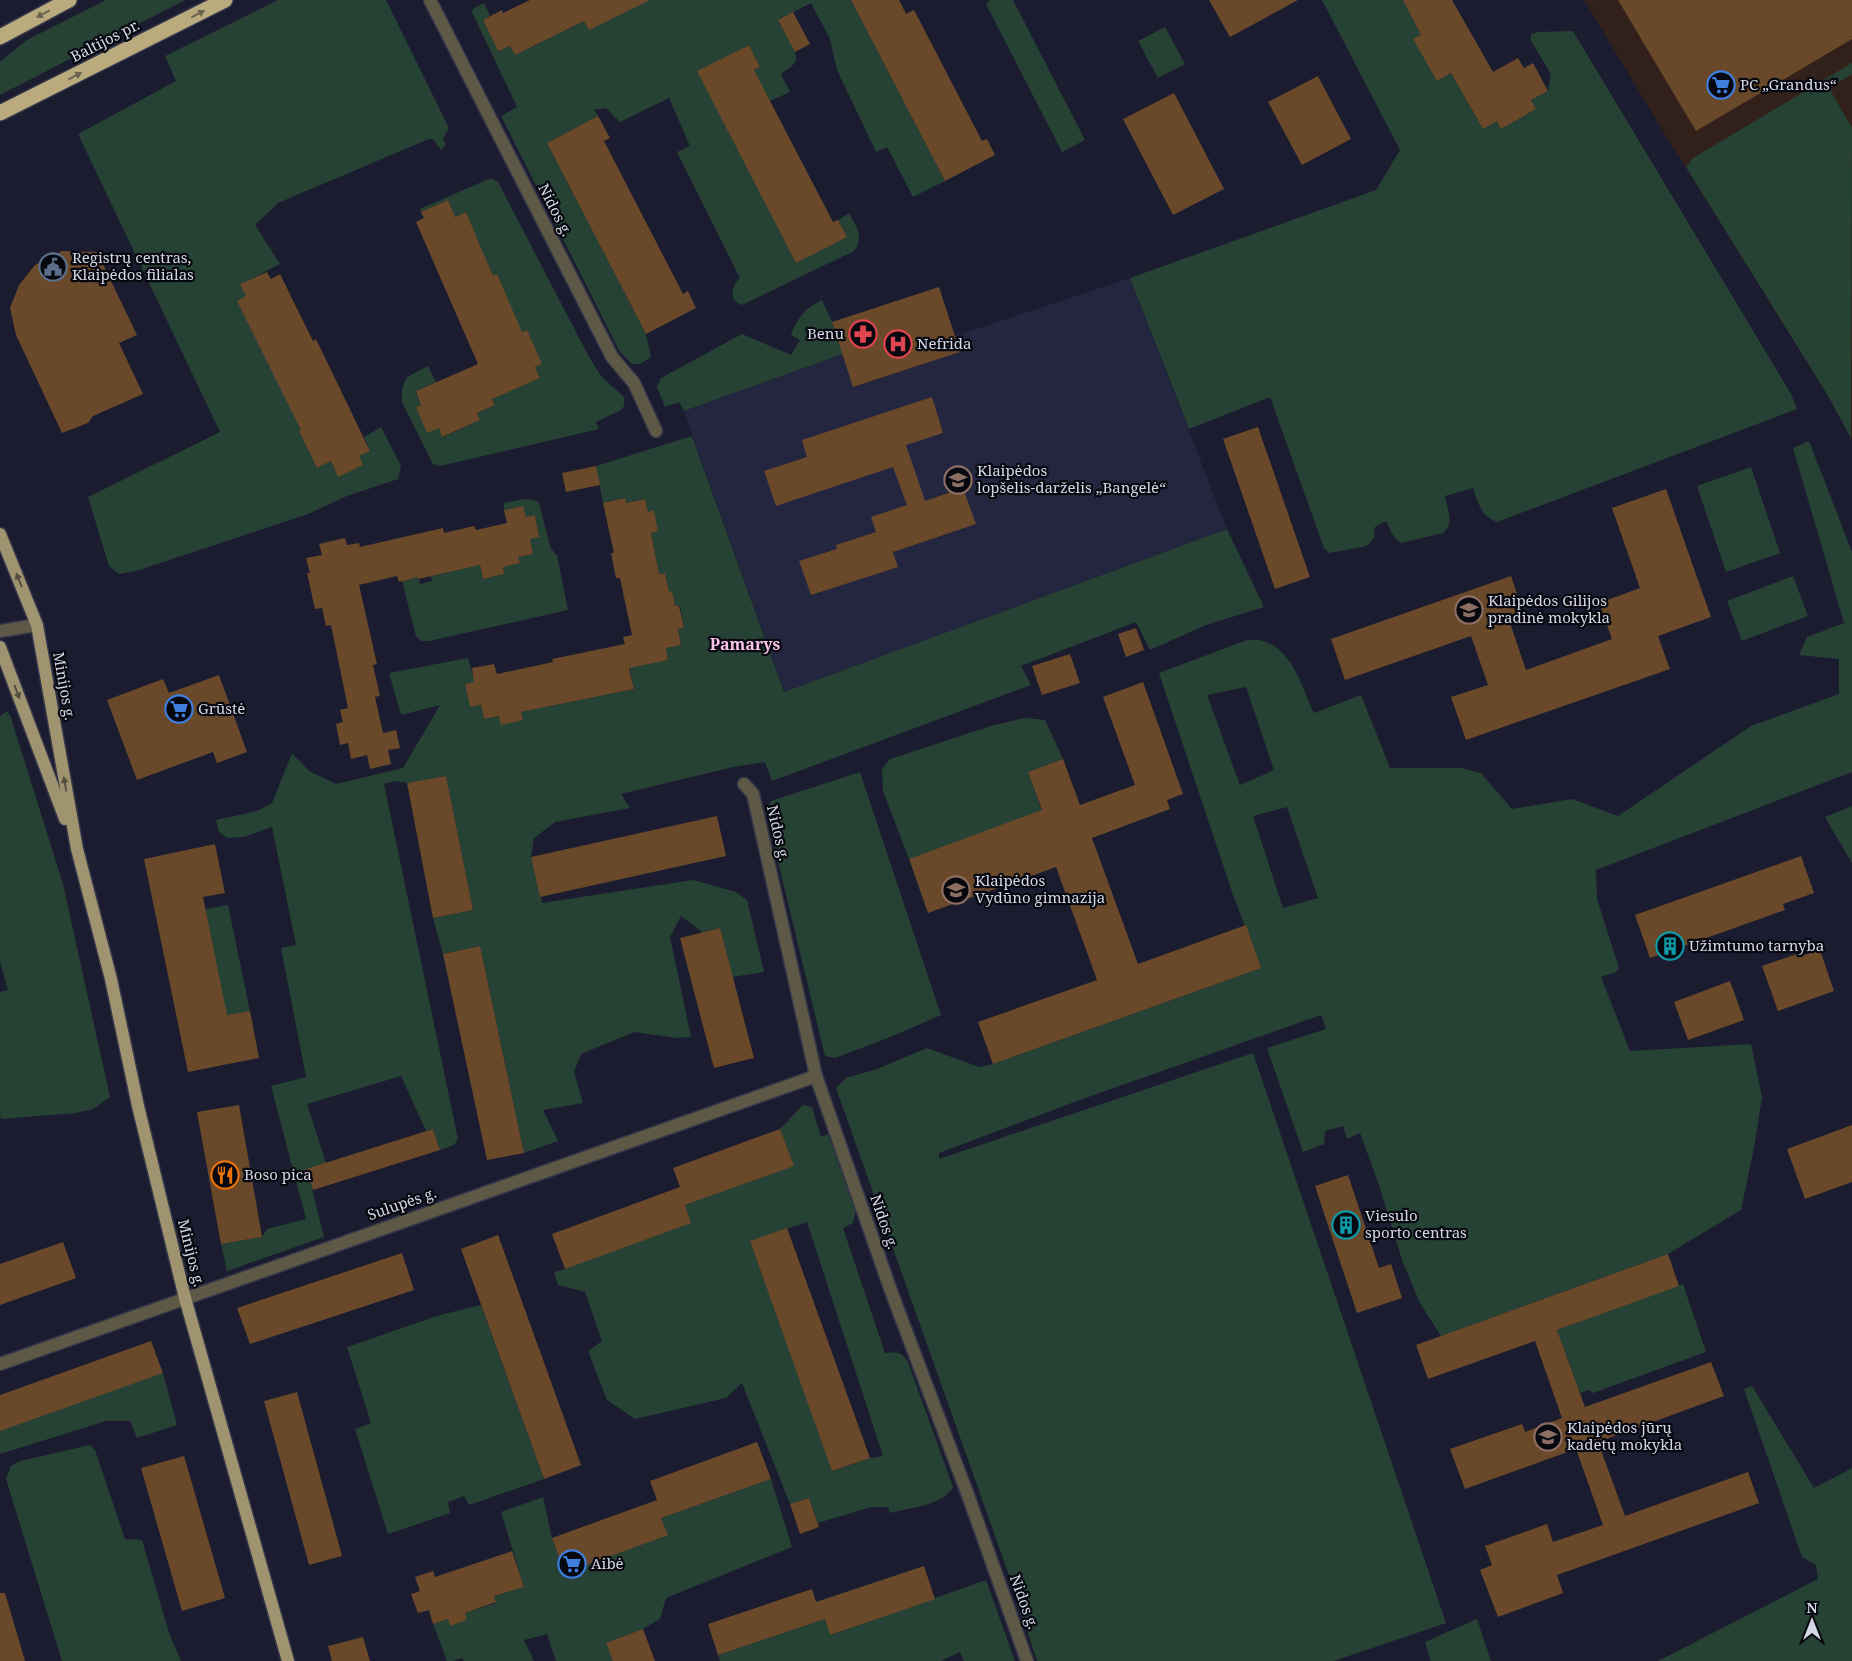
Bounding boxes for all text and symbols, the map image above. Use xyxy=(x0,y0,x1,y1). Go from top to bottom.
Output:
one-way arrow xyxy=(35,10,50,18)
one-way arrow xyxy=(191,10,205,18)
street label: Baltijos pr. xyxy=(67,14,142,66)
supermarket icon: PC „Grandus“ xyxy=(1706,70,1736,100)
one-way arrow xyxy=(68,71,83,80)
place label: PC „Grandus“ xyxy=(1740,74,1837,94)
street label: Nidos g. xyxy=(534,180,578,239)
place label: Registrų centras, Klaipėdos filialas xyxy=(72,247,194,284)
public building icon: Registrų centras, Klaipėdos filialas xyxy=(38,252,68,282)
pharmacy icon: Benu xyxy=(848,319,878,349)
place label: Benu xyxy=(807,323,844,343)
hospital icon: Nefrida xyxy=(883,329,913,359)
place label: Nefrida xyxy=(917,333,972,353)
place label: Klaipėdos lopšelis-darželis „Bangelė“ xyxy=(977,460,1166,497)
school or university icon: Klaipėdos lopšelis-darželis „Bangelė“ xyxy=(943,465,973,495)
one-way arrow xyxy=(14,573,22,587)
place label: Klaipėdos Gilijos pradinė mokykla xyxy=(1488,590,1610,627)
school or university icon: Klaipėdos Gilijos pradinė mokykla xyxy=(1454,595,1484,625)
district label: Pamarys xyxy=(710,633,781,655)
street label: Minijos g. xyxy=(49,650,81,722)
one-way arrow xyxy=(14,685,21,700)
supermarket icon: Grūstė xyxy=(164,694,194,724)
place label: Grūstė xyxy=(198,698,245,718)
one-way arrow xyxy=(61,776,69,792)
street label: Nidos g. xyxy=(763,803,795,863)
place label: Klaipėdos Vydūno gimnazija xyxy=(975,870,1105,907)
school or university icon: Klaipėdos Vydūno gimnazija xyxy=(941,875,971,905)
building icon: Užimtumo tarnyba xyxy=(1655,931,1685,961)
place label: Užimtumo tarnyba xyxy=(1689,935,1824,955)
restaurant icon: Boso pica xyxy=(210,1160,240,1190)
place label: Boso pica xyxy=(244,1164,312,1184)
street label: Sulupės g. xyxy=(365,1182,439,1224)
street label: Nidos g. xyxy=(866,1192,904,1252)
place label: Viesulo sporto centras xyxy=(1365,1205,1467,1242)
building icon: Viesulo sporto centras xyxy=(1331,1210,1361,1240)
street label: Minijos g. xyxy=(174,1217,210,1289)
place label: Klaipėdos jūrų kadetų mokykla xyxy=(1567,1417,1682,1454)
school or university icon: Klaipėdos jūrų kadetų mokykla xyxy=(1533,1422,1563,1452)
supermarket icon: Aibė xyxy=(557,1549,587,1579)
place label: Aibė xyxy=(591,1553,624,1573)
street label: Nidos g. xyxy=(1006,1572,1044,1632)
north arrow xyxy=(1787,1596,1837,1646)
text: N xyxy=(1806,1598,1818,1617)

